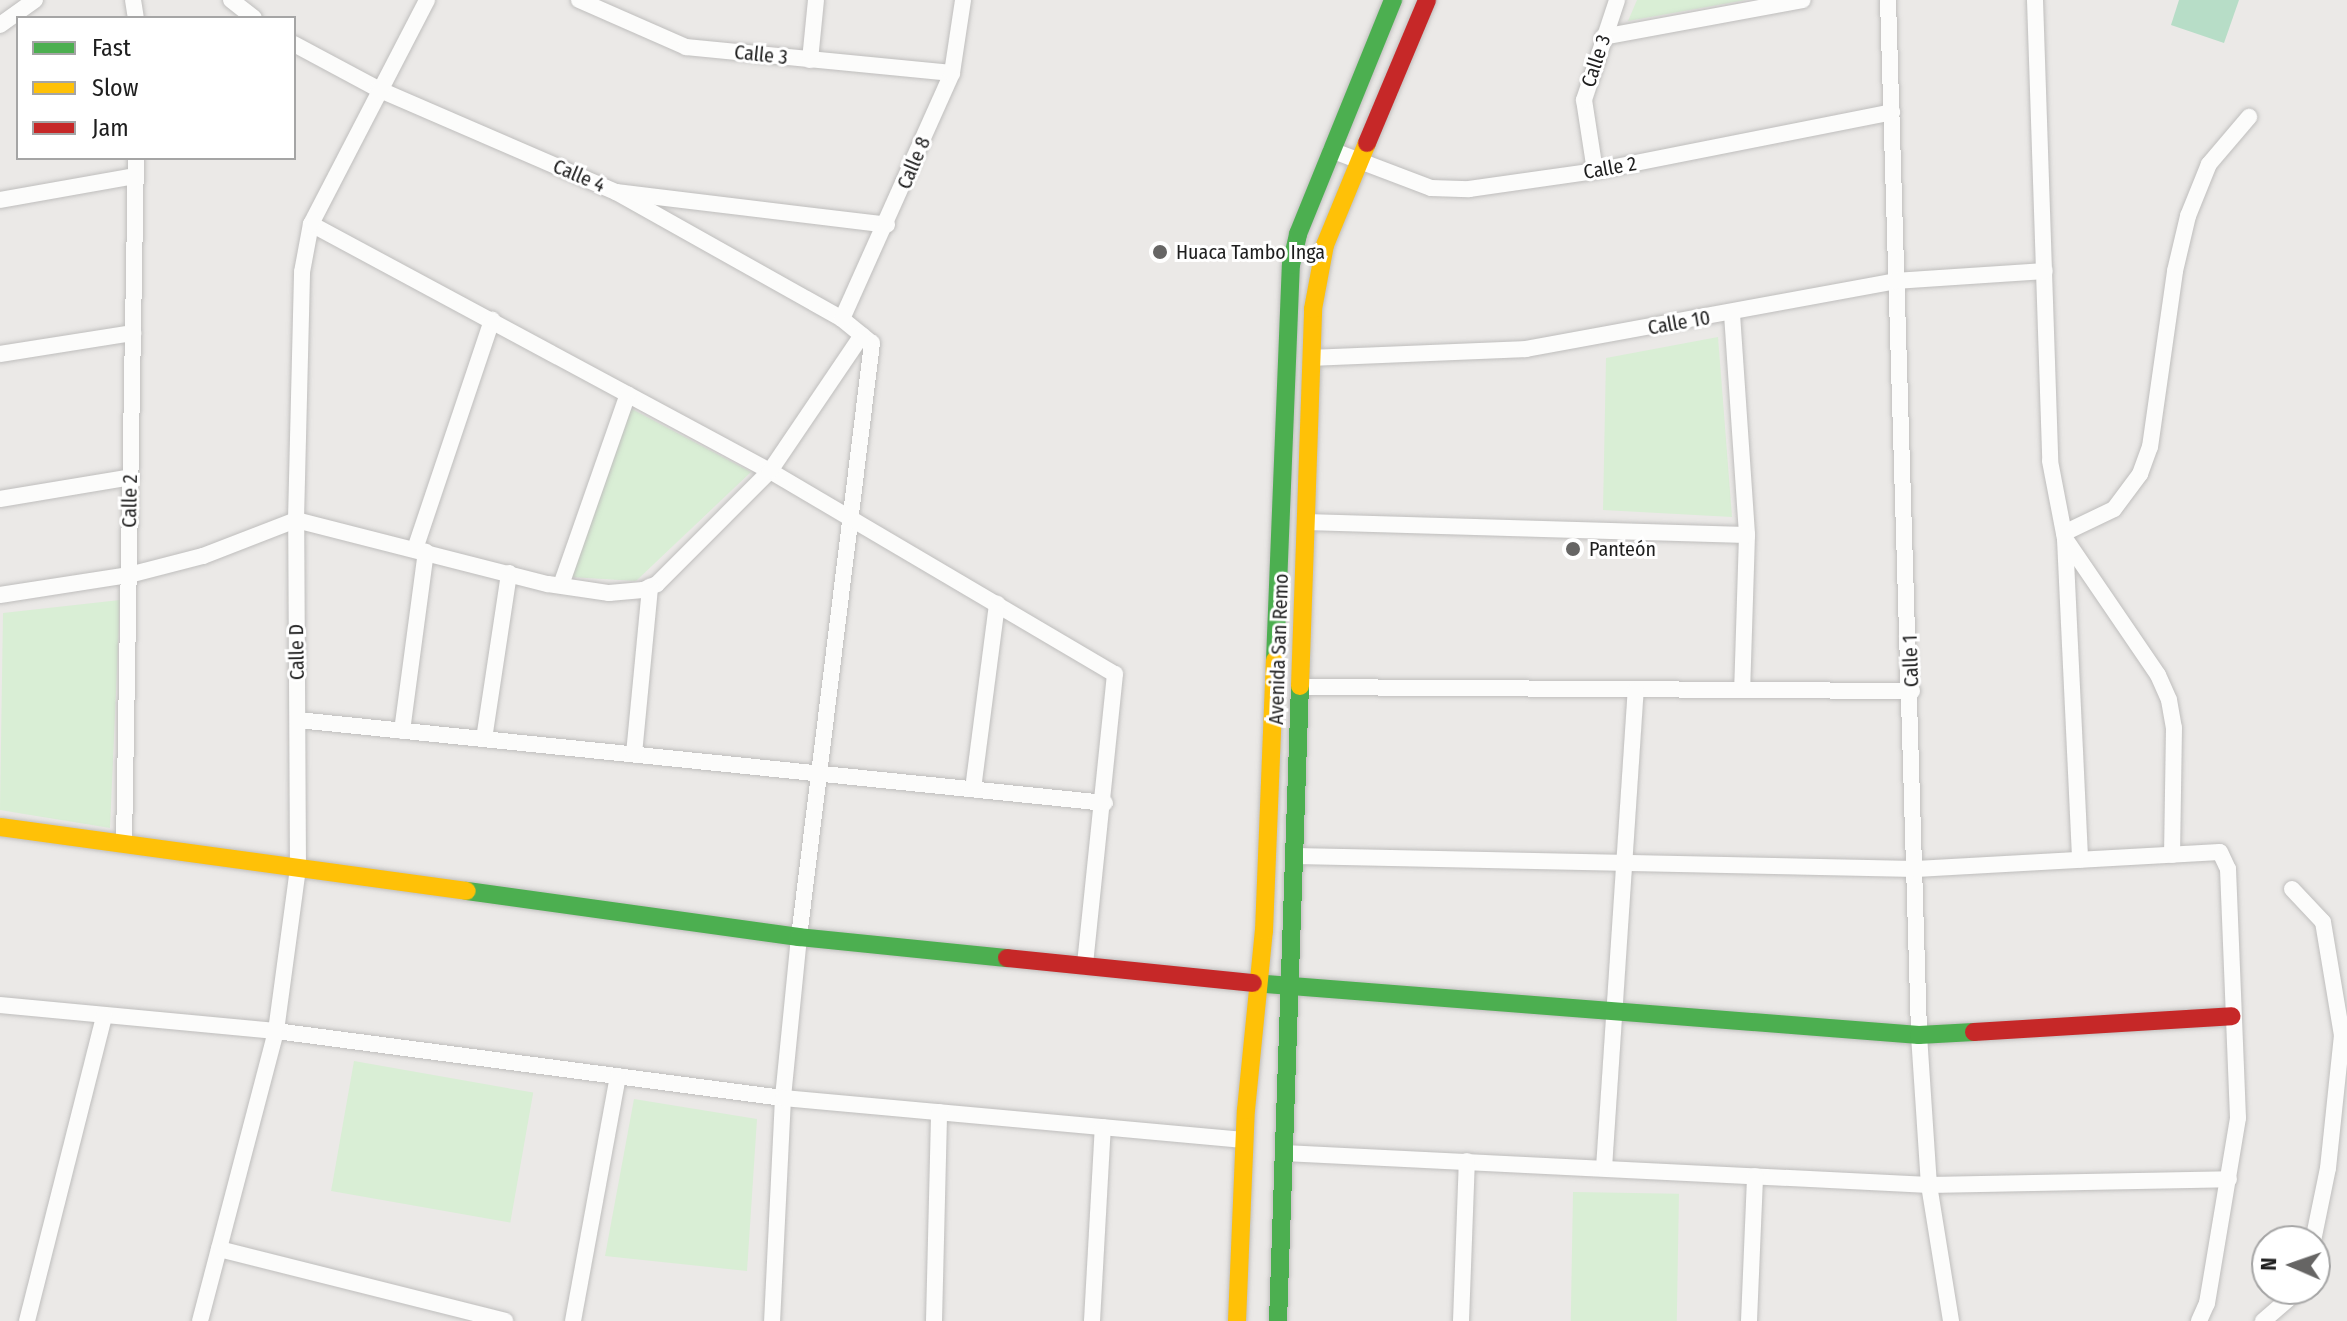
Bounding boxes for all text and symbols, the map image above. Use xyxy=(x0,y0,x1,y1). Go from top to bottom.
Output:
legend xyxy=(16,16,296,160)
street label: Calle 3 xyxy=(1576,32,1616,90)
text: Fast xyxy=(92,34,131,62)
street label: Calle 3 xyxy=(733,40,789,70)
text: Slow xyxy=(92,74,138,102)
text: Jam xyxy=(92,114,129,142)
street label: Calle 8 xyxy=(892,133,936,193)
street label: Calle 2 xyxy=(1582,152,1638,184)
street label: Calle 4 xyxy=(549,154,609,198)
place label: Huaca Tambo Inga xyxy=(1176,240,1325,264)
marker: Huaca Tambo Inga xyxy=(1151,243,1169,261)
street label: Calle 10 xyxy=(1646,306,1712,340)
street label: Calle 2 xyxy=(118,474,142,528)
place label: Panteón xyxy=(1589,537,1656,561)
marker: Panteón xyxy=(1564,540,1582,558)
street label: Avenida San Remo xyxy=(1264,573,1294,725)
street label: Calle D xyxy=(285,624,309,680)
street label: Calle 1 xyxy=(1898,634,1924,688)
north arrow xyxy=(2251,1225,2331,1305)
text: N xyxy=(2255,1257,2282,1271)

